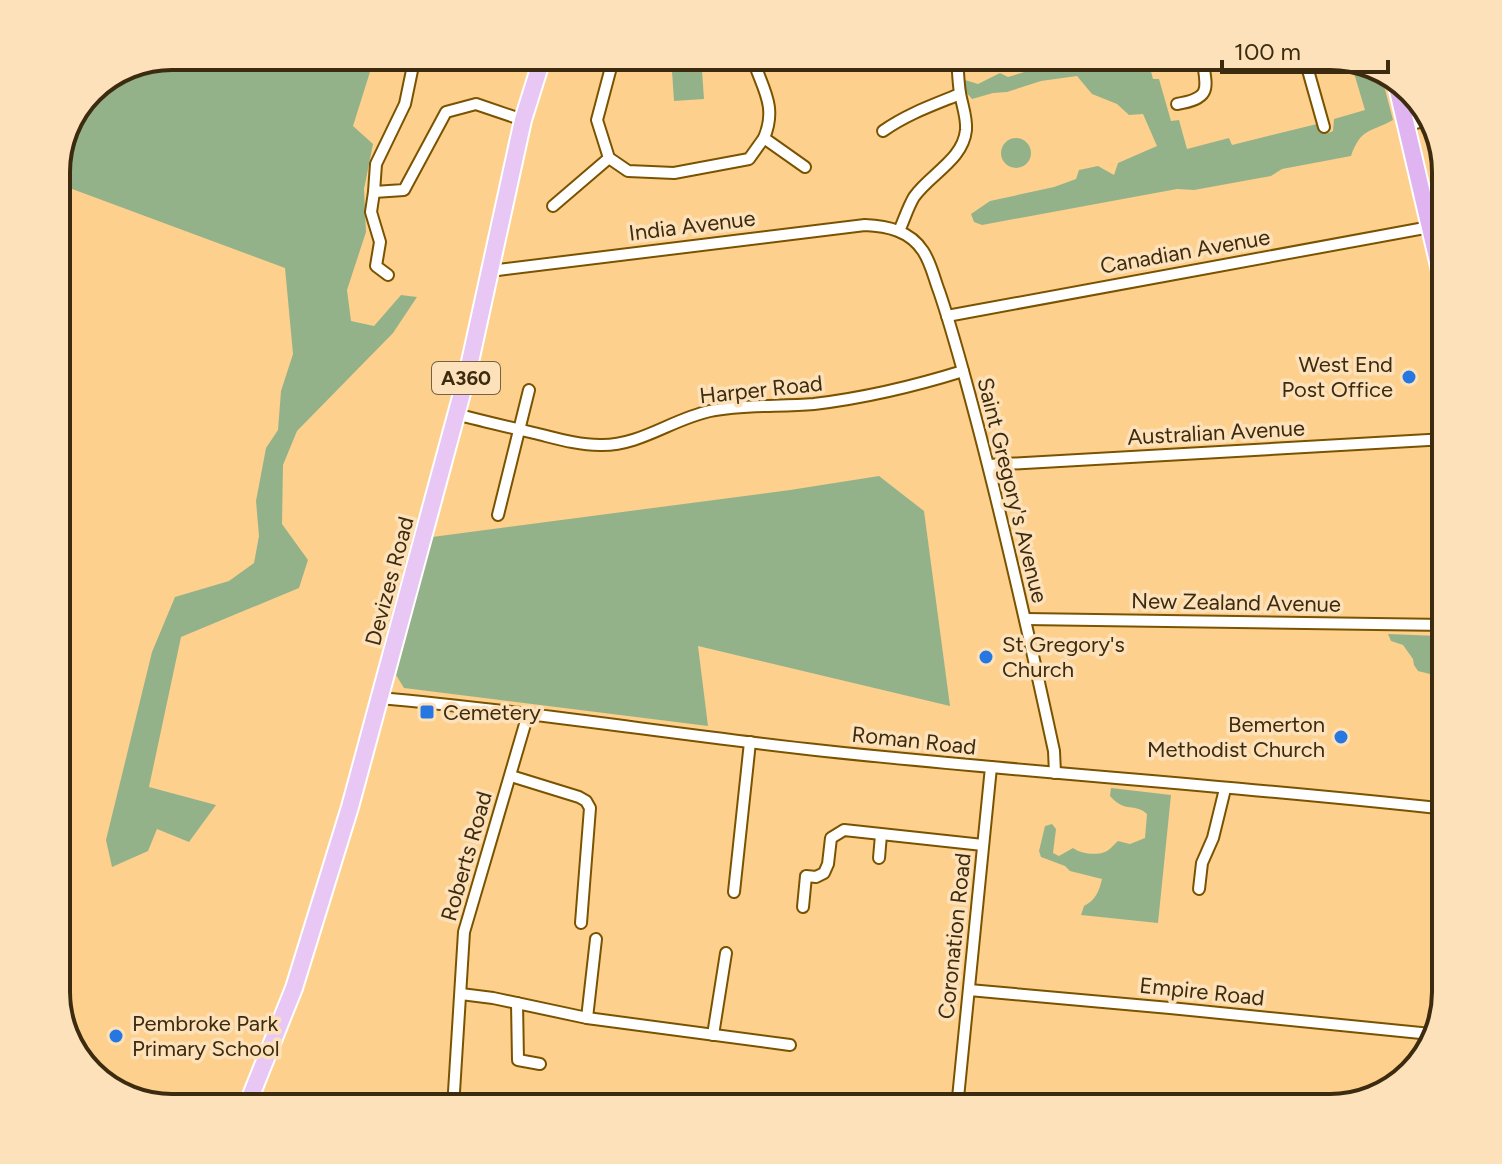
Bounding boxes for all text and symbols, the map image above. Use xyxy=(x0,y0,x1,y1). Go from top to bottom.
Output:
scale bar xyxy=(1222,24,1388,74)
text: 100 m xyxy=(1234,37,1301,66)
street label: India Avenue xyxy=(627,204,757,247)
street label: Canadian Avenue xyxy=(1098,223,1272,280)
place label: West End Post Office xyxy=(1281,351,1393,403)
road number: A360 xyxy=(432,362,500,394)
marker: West End Post Office xyxy=(1400,368,1418,386)
street label: Harper Road xyxy=(698,370,824,409)
street label: Saint Gregory's Avenue xyxy=(971,375,1054,606)
street label: Australian Avenue xyxy=(1127,414,1305,451)
street label: Devizes Road xyxy=(359,514,420,649)
street label: New Zealand Avenue xyxy=(1131,587,1341,618)
place label: St Gregory's Church xyxy=(1002,631,1125,683)
marker: St Gregory's Church xyxy=(977,648,995,666)
place label: Cemetery xyxy=(443,699,541,726)
marker: Cemetery xyxy=(418,703,436,721)
place label: Bemerton Methodist Church xyxy=(1147,711,1325,763)
street label: Roman Road xyxy=(850,721,977,760)
marker: Bemerton Methodist Church xyxy=(1332,728,1350,746)
street label: Roberts Road xyxy=(435,788,498,924)
street label: Coronation Road xyxy=(932,852,977,1020)
street label: Empire Road xyxy=(1138,972,1266,1011)
place label: Pembroke Park Primary School xyxy=(132,1010,280,1062)
marker: Pembroke Park Primary School xyxy=(107,1027,125,1045)

